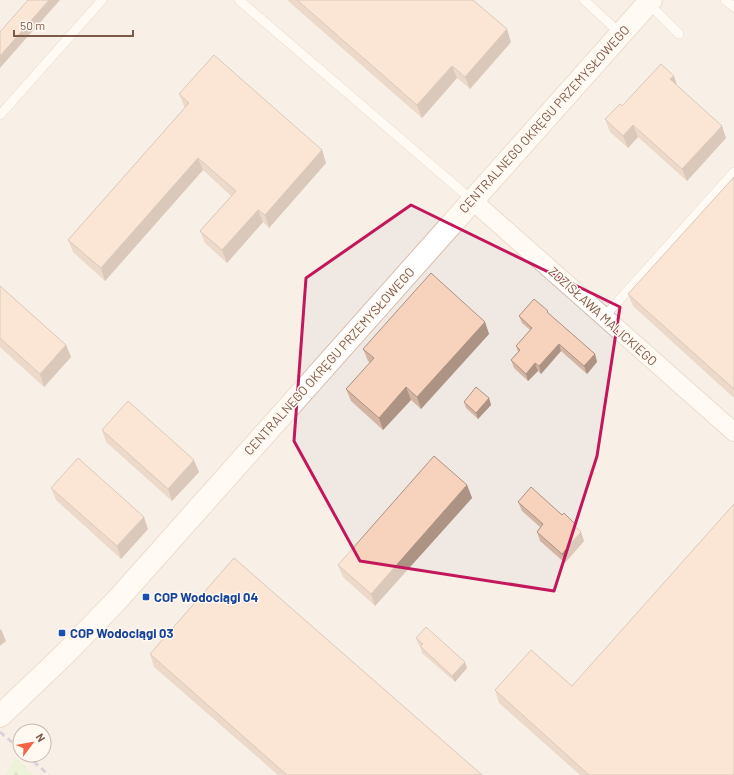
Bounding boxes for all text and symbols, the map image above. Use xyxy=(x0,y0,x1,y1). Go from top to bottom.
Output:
scale bar xyxy=(14,12,133,38)
text: 50 m xyxy=(20,18,45,32)
street label: CENTRALNEGO OKRĘGU PRZEMYSŁOWEGO xyxy=(455,22,633,216)
street label: ZDZISŁAWA MALICKIEGO xyxy=(545,263,661,369)
street label: CENTRALNEGO OKRĘGU PRZEMYSŁOWEGO xyxy=(240,264,418,458)
place label: COP Wodociągi 04 xyxy=(154,589,258,605)
marker: COP Wodociągi 04 xyxy=(141,592,151,602)
place label: COP Wodociągi 03 xyxy=(70,625,174,641)
marker: COP Wodociągi 03 xyxy=(57,628,67,638)
north arrow xyxy=(12,723,52,763)
text: N xyxy=(33,731,48,744)

